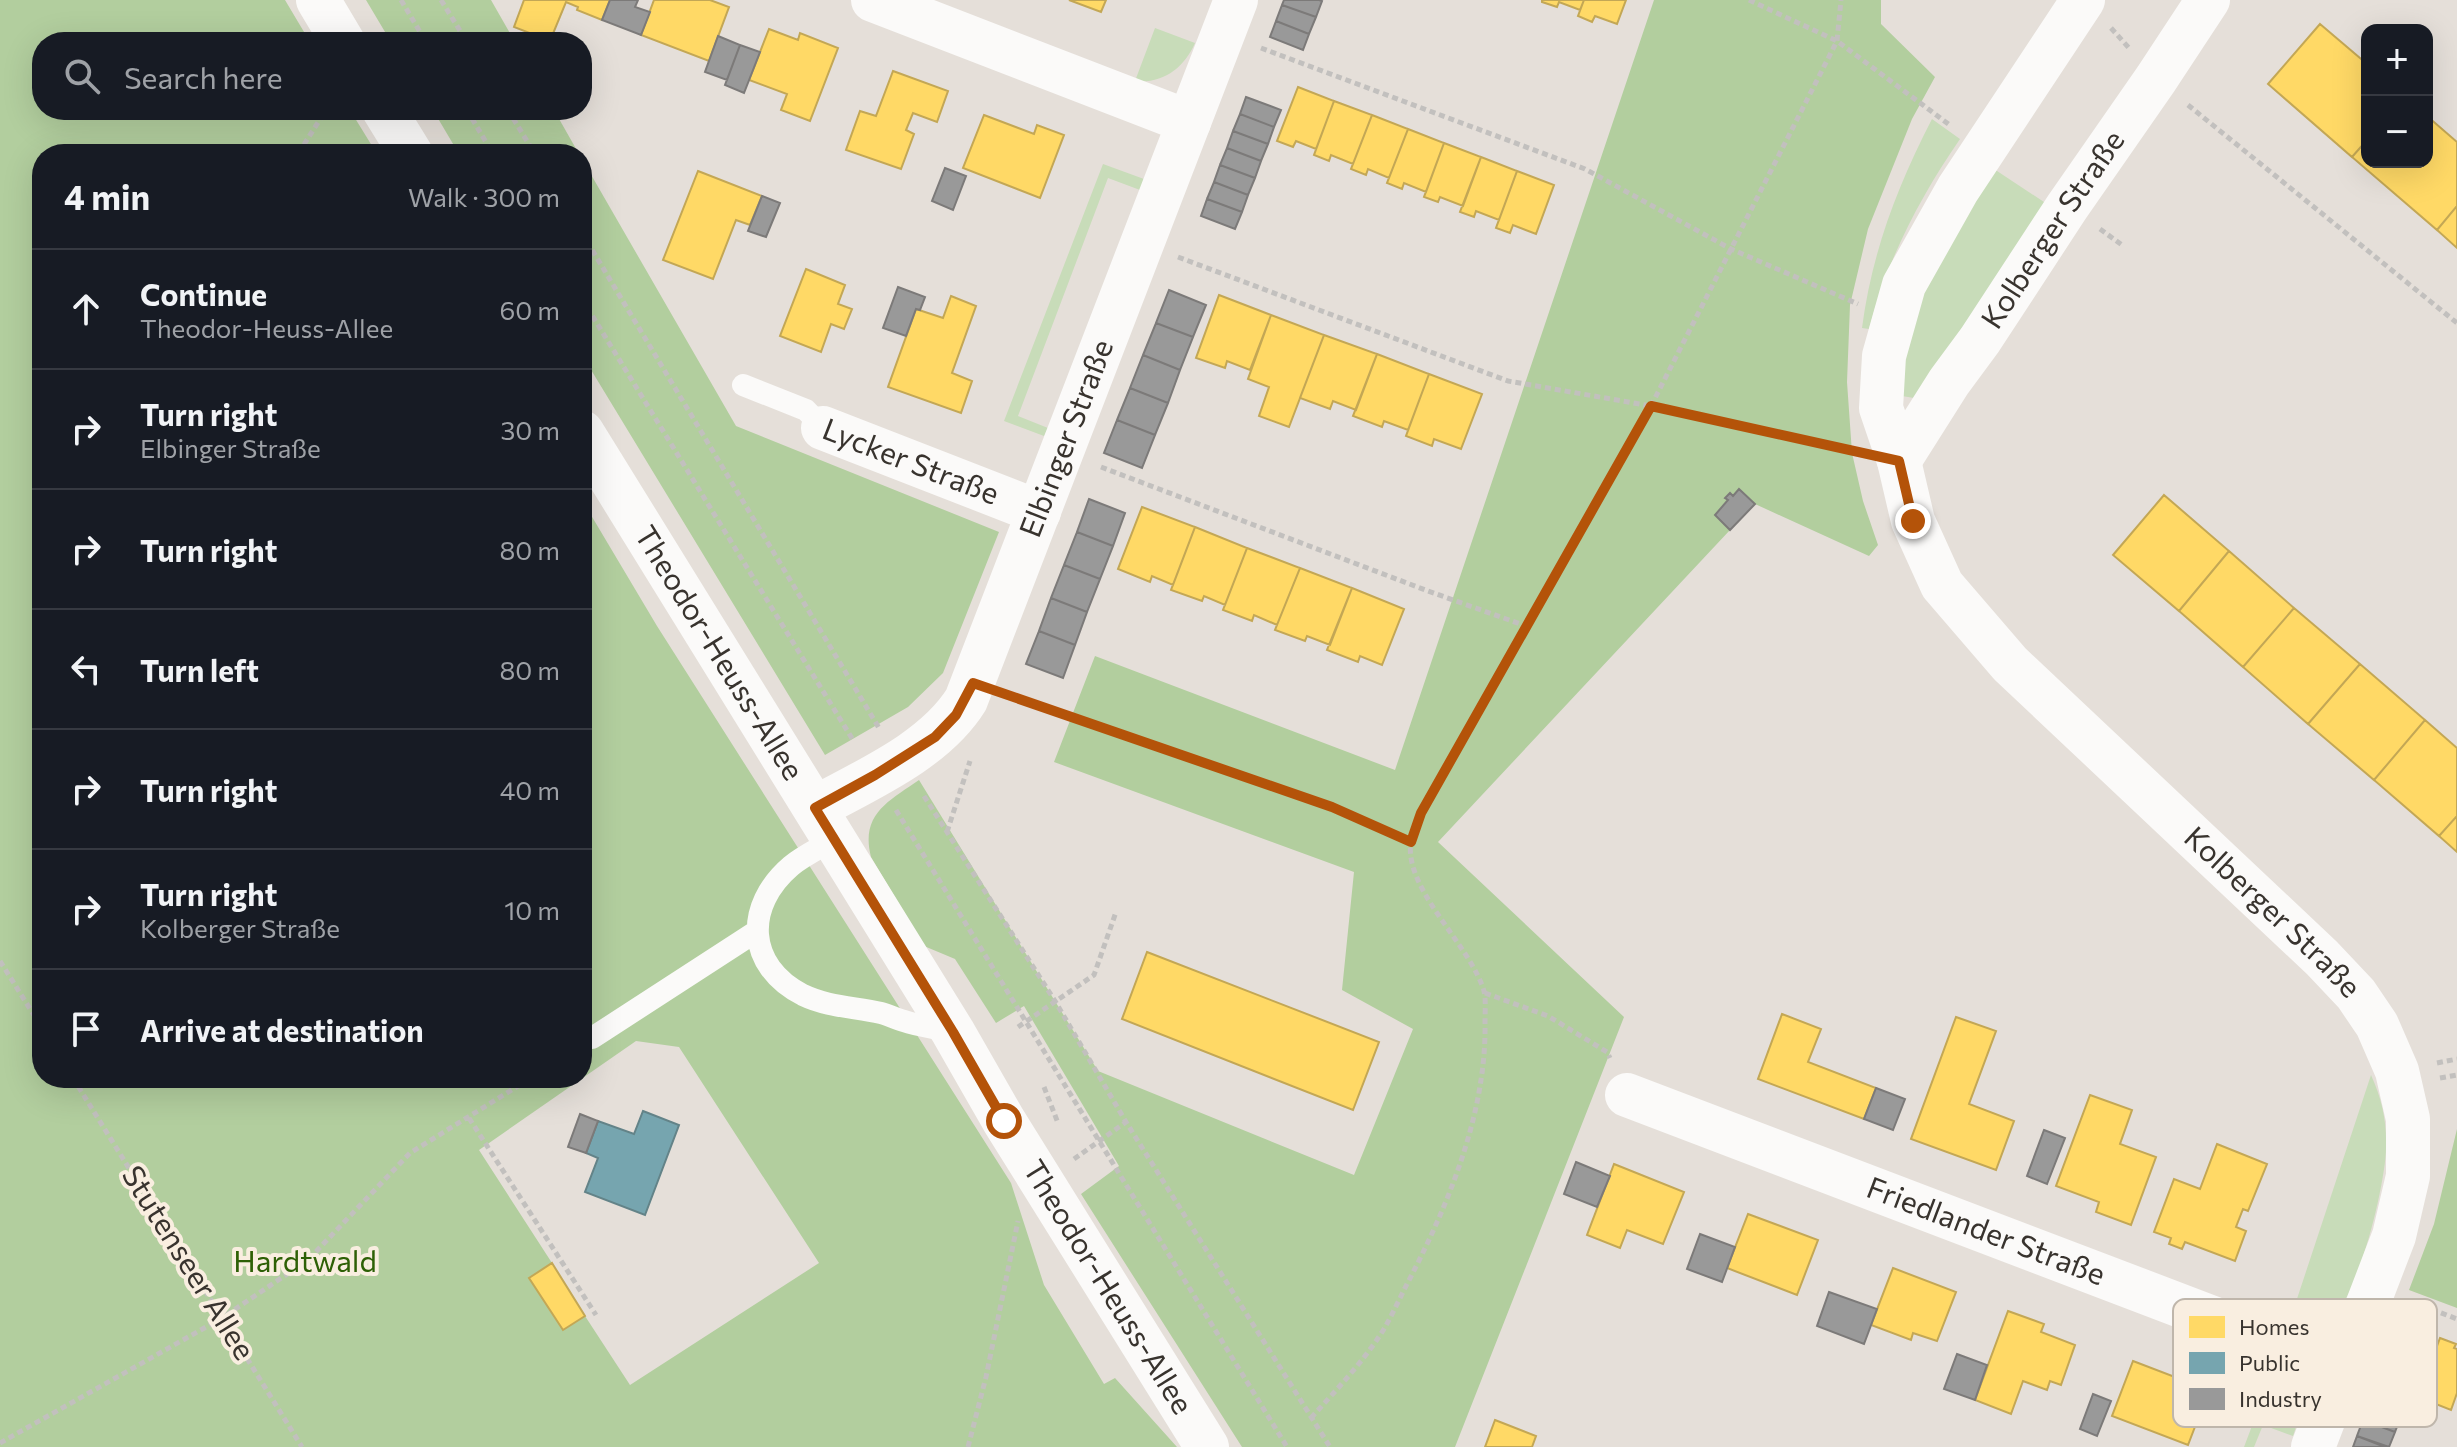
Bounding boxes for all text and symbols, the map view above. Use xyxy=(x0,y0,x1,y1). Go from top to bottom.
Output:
map controls xyxy=(2361,24,2433,168)
button: + xyxy=(2361,24,2433,96)
search box xyxy=(32,32,592,120)
icon: search xyxy=(60,54,104,98)
text: Search here xyxy=(124,58,283,95)
button: − xyxy=(2361,96,2433,168)
street label: Kolberger Straße xyxy=(1972,122,2131,335)
text: 4 min xyxy=(64,175,150,217)
text: Walk · 300 m xyxy=(408,181,560,212)
text: Continue xyxy=(140,275,267,312)
icon: ahead xyxy=(64,287,108,331)
text: 60 m xyxy=(500,294,560,325)
text: Theodor-Heuss-Allee xyxy=(140,312,393,343)
street label: Elbinger Straße xyxy=(1010,334,1119,542)
text: Turn right xyxy=(140,395,277,432)
icon: right xyxy=(64,407,108,451)
street label: Lycker Straße xyxy=(818,409,1005,511)
text: 30 m xyxy=(501,414,560,445)
text: Elbinger Straße xyxy=(140,432,321,463)
route end xyxy=(1895,503,1931,539)
street label: Theodor-Heuss-Allee xyxy=(628,518,813,786)
icon: right xyxy=(64,527,108,571)
text: Turn right xyxy=(140,531,277,568)
text: 80 m xyxy=(500,534,560,565)
icon: left xyxy=(64,647,108,691)
text: Turn left xyxy=(140,651,259,688)
text: 80 m xyxy=(500,654,560,685)
icon: right xyxy=(64,767,108,811)
text: Turn right xyxy=(140,771,277,808)
text: 40 m xyxy=(500,774,560,805)
street label: Kolberger Straße xyxy=(2178,817,2370,1004)
text: Turn right xyxy=(140,875,277,912)
icon: right xyxy=(64,887,108,931)
text: 10 m xyxy=(504,894,560,925)
text: Kolberger Straße xyxy=(140,912,340,943)
icon: arrive xyxy=(64,1007,108,1051)
text: Arrive at destination xyxy=(140,1011,424,1048)
route start xyxy=(986,1103,1022,1139)
street label: Theodor-Heuss-Allee xyxy=(1017,1152,1203,1420)
street label: Stutenseer Allee xyxy=(116,1158,265,1366)
street label: Friedlander Straße xyxy=(1862,1167,2111,1291)
park label: Hardtwald xyxy=(233,1241,377,1278)
legend xyxy=(2173,1299,2437,1427)
text: Homes xyxy=(2239,1313,2309,1340)
text: Public xyxy=(2239,1349,2300,1376)
text: Industry xyxy=(2239,1385,2322,1412)

